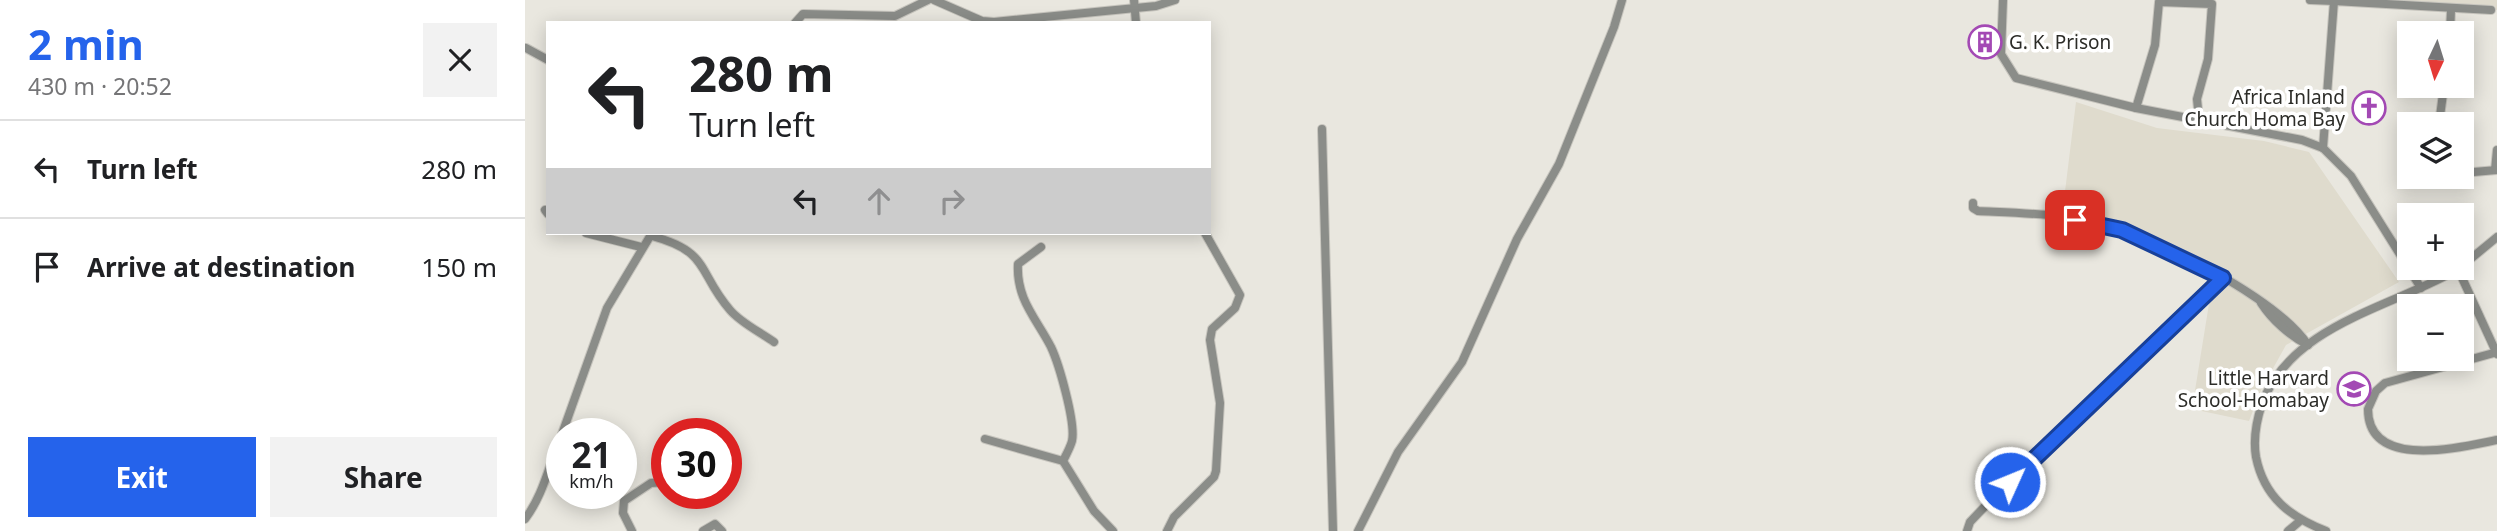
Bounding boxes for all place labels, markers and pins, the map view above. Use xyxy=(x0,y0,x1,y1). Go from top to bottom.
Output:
building icon: G. K. Prison xyxy=(1966,23,2004,61)
place label: G. K. Prison xyxy=(2009,29,2111,55)
place label: Africa Inland Church Homa Bay xyxy=(2185,84,2345,132)
church icon: Africa Inland Church Homa Bay xyxy=(2350,89,2388,127)
pin xyxy=(2045,190,2105,250)
place label: Little Harvard School-Homabay xyxy=(2178,365,2329,413)
school or university icon: Little Harvard School-Homabay xyxy=(2335,370,2373,408)

